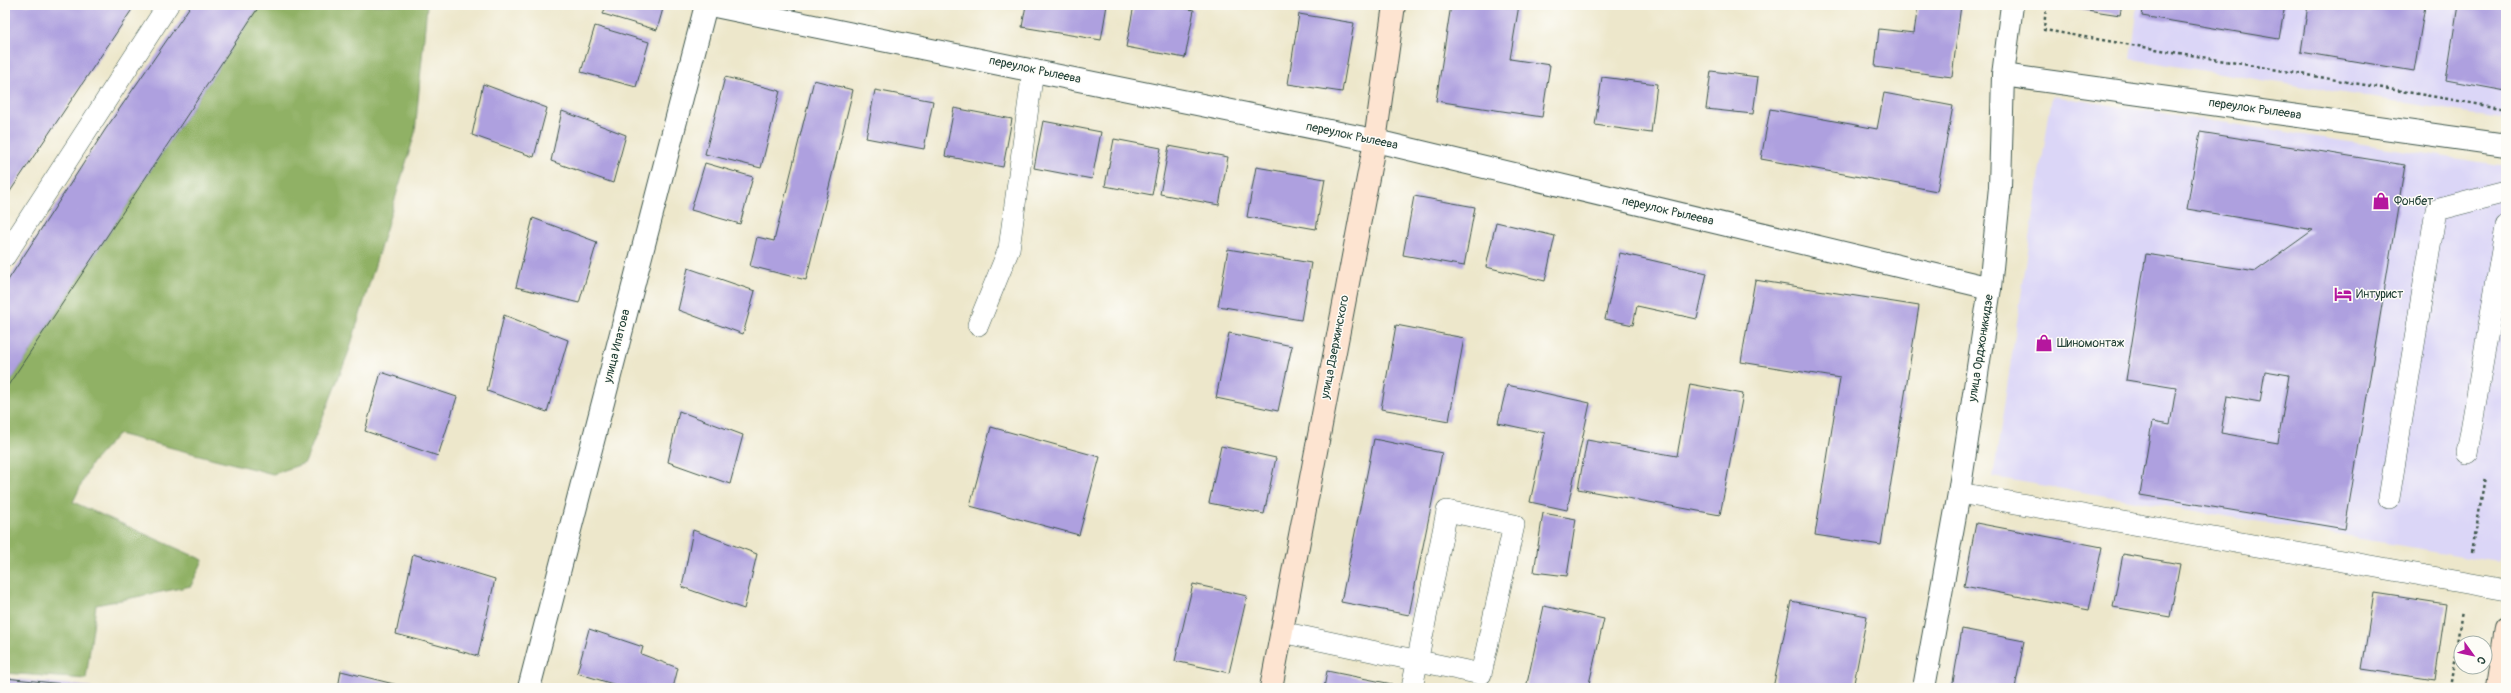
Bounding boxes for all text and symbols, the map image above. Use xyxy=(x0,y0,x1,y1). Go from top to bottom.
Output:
street label: переулок Рылеева xyxy=(988,53,1083,87)
street label: переулок Рылеева xyxy=(2208,95,2303,123)
street label: переулок Рылеева xyxy=(1305,119,1400,153)
shop icon: Фонбет xyxy=(2371,191,2391,211)
street label: переулок Рылеева xyxy=(1621,193,1716,229)
place label: Фонбет xyxy=(2394,194,2433,209)
hotel icon: Интурист xyxy=(2333,284,2353,304)
place label: Интурист xyxy=(2356,287,2403,302)
street label: улица Дзержинского xyxy=(1317,293,1353,401)
street label: улица Орджоникидзе xyxy=(1965,293,1997,404)
street label: улица Ипатова xyxy=(600,307,633,385)
shop icon: Шиномонтаж xyxy=(2034,333,2054,353)
place label: Шиномонтаж xyxy=(2057,336,2125,351)
north arrow xyxy=(2453,635,2493,675)
text: С xyxy=(2474,654,2488,667)

